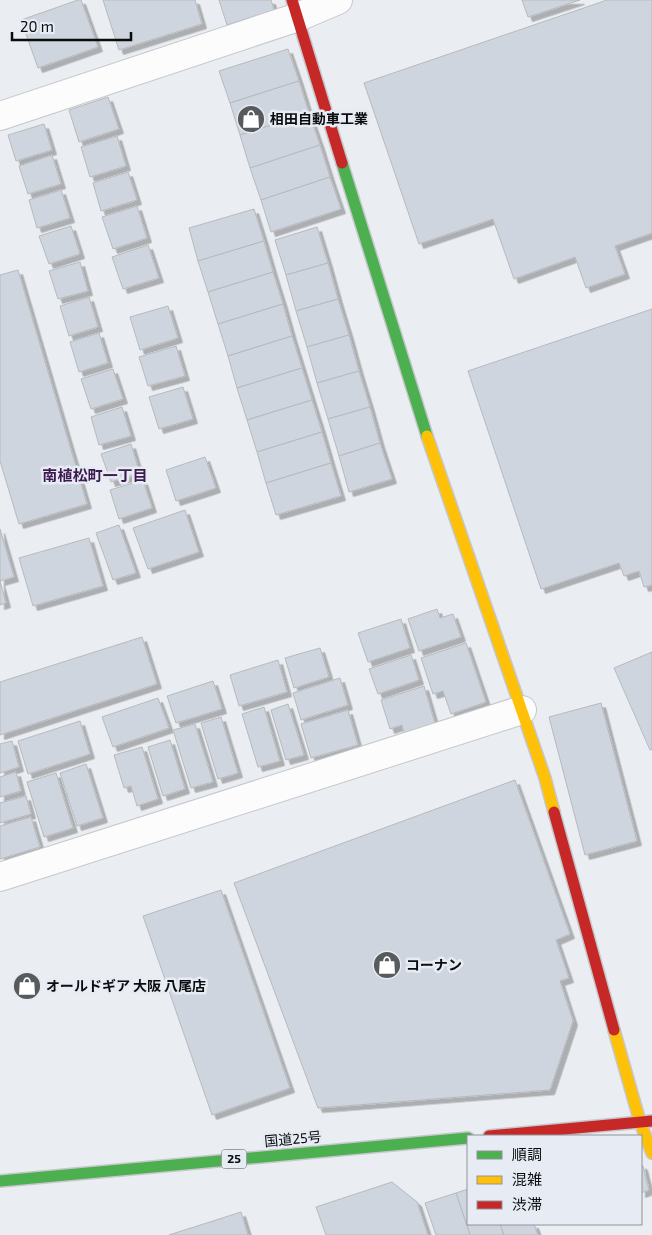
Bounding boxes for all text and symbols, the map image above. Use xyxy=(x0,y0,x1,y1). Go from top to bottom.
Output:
scale bar xyxy=(12,10,131,42)
text: 20 m xyxy=(20,17,54,35)
shop icon: 相田自動車工業 xyxy=(236,104,266,134)
place label: 相田自動車工業 xyxy=(270,110,368,127)
district label: 南植松町一丁目 xyxy=(42,466,148,484)
shop icon: コーナン xyxy=(372,950,402,980)
place label: コーナン xyxy=(406,956,462,973)
shop icon: オールドギア 大阪 八尾店 xyxy=(12,971,42,1001)
place label: オールドギア 大阪 八尾店 xyxy=(46,977,206,994)
street label: 国道25号 xyxy=(264,1128,322,1149)
legend xyxy=(467,1135,642,1225)
text: 順調 xyxy=(512,1145,542,1163)
road number: 25 xyxy=(222,1150,246,1168)
text: 混雑 xyxy=(512,1170,542,1188)
text: 渋滞 xyxy=(512,1195,542,1213)

